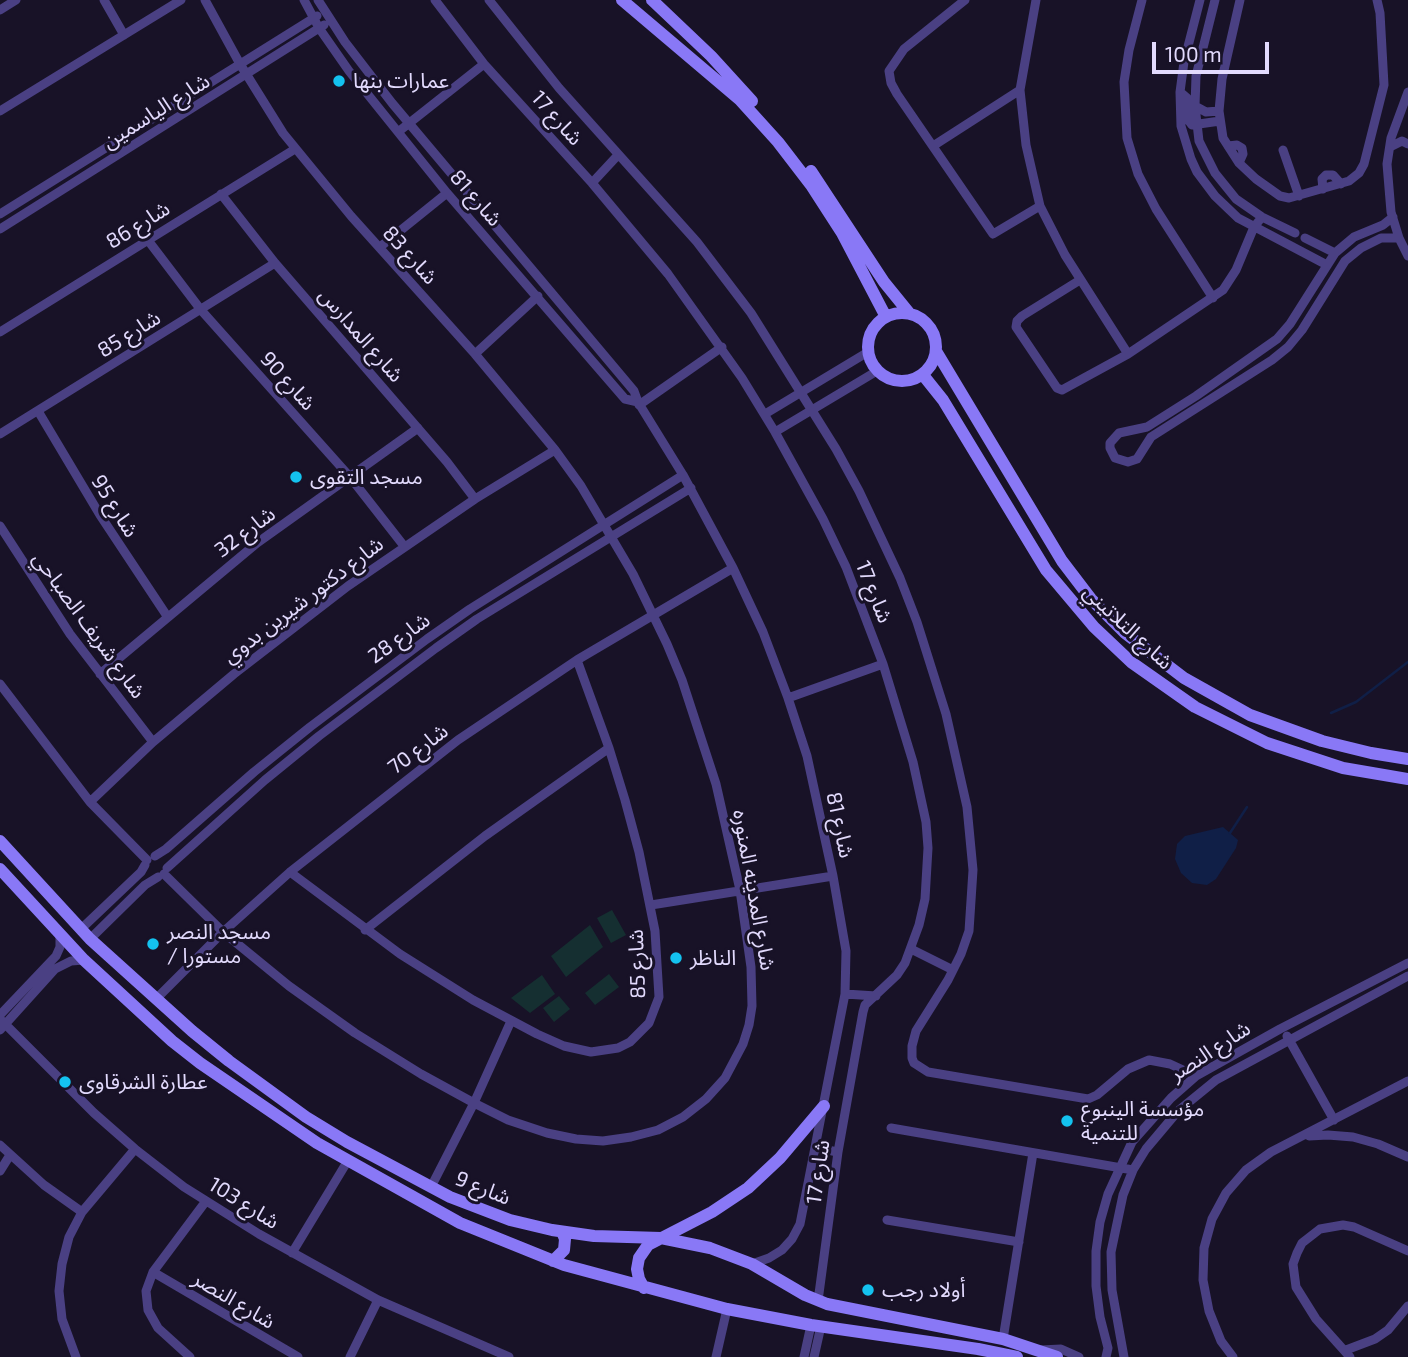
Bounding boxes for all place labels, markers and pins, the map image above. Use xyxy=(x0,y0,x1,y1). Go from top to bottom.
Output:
place label: عمارات بنها xyxy=(353,68,449,94)
marker: عمارات بنها xyxy=(331,73,347,89)
place label: مسجد التقوى xyxy=(310,464,423,490)
marker: مسجد التقوى xyxy=(288,469,304,485)
place label: مسجد النصر / مستورا xyxy=(167,919,271,969)
marker: مسجد النصر / مستورا xyxy=(145,936,161,952)
place label: الناظر xyxy=(690,945,736,971)
marker: الناظر xyxy=(668,950,684,966)
place label: عطارة الشرقاوى xyxy=(79,1069,207,1095)
marker: عطارة الشرقاوى xyxy=(57,1074,73,1090)
place label: مؤسسة الينبوع للتنمية xyxy=(1081,1096,1204,1146)
marker: مؤسسة الينبوع للتنمية xyxy=(1059,1113,1075,1129)
place label: أولاد رجب xyxy=(882,1277,965,1303)
marker: أولاد رجب xyxy=(860,1282,876,1298)

